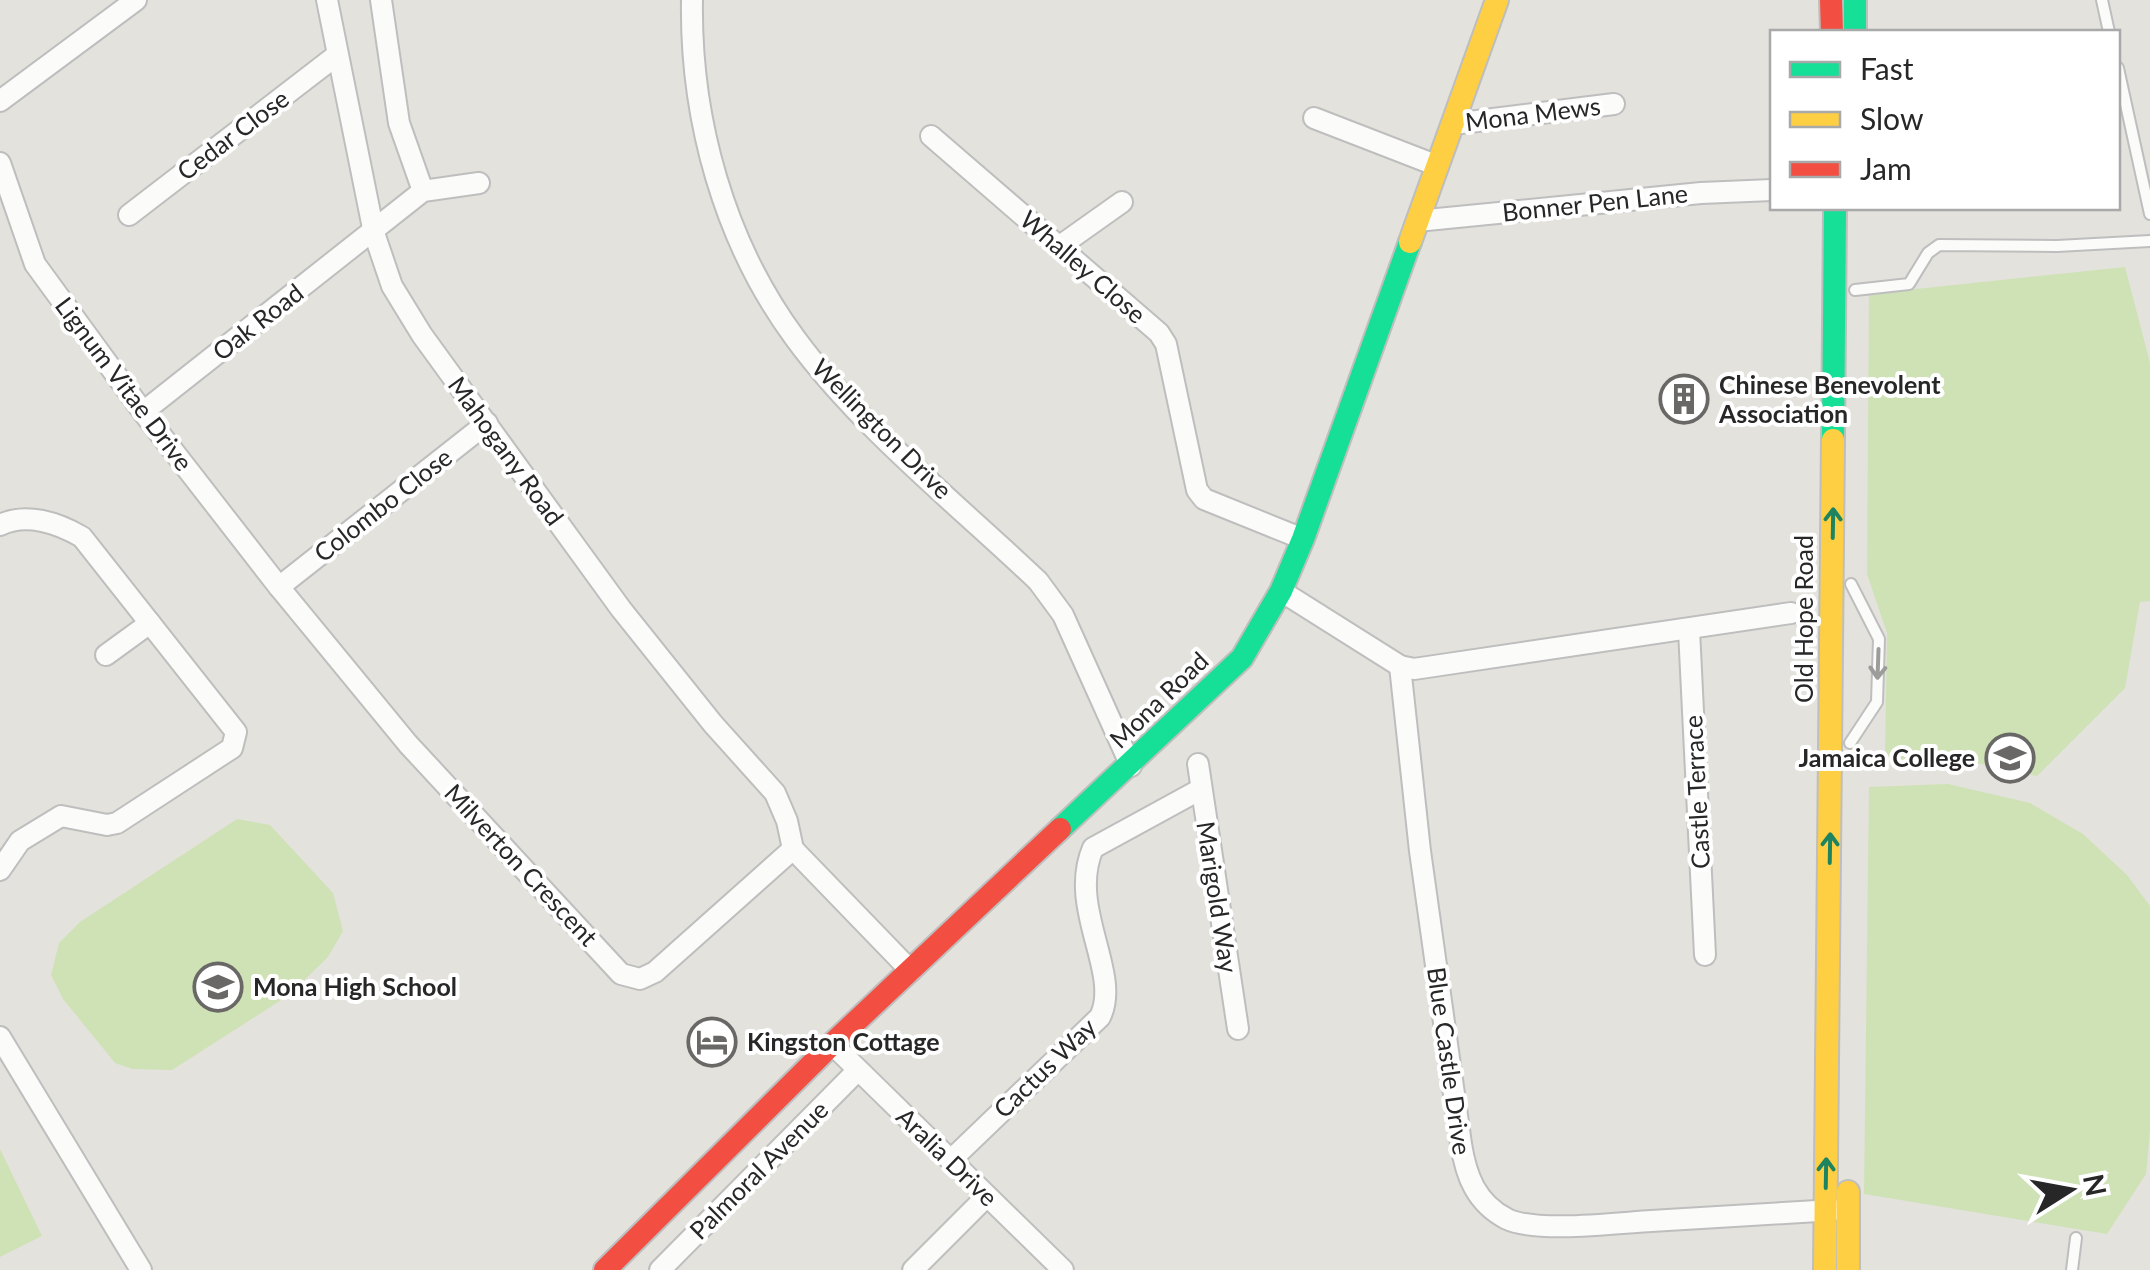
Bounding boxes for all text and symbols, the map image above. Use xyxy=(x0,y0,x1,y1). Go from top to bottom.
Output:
legend xyxy=(1770,30,2120,210)
text: Fast xyxy=(1860,50,1914,86)
street label: Cedar Close xyxy=(171,83,294,186)
street label: Mona Mews xyxy=(1464,90,1602,136)
text: Slow xyxy=(1860,100,1924,136)
text: Jam xyxy=(1860,150,1912,186)
street label: Bonner Pen Lane xyxy=(1501,177,1689,227)
street label: Whalley Close xyxy=(1015,204,1152,329)
street label: Oak Road xyxy=(206,277,309,366)
street label: Lignum Vitae Drive xyxy=(50,291,200,476)
street label: Wellington Drive xyxy=(807,352,959,504)
place label: Chinese Benevolent Association xyxy=(1718,369,1941,428)
street label: Mahogany Road xyxy=(443,370,571,531)
building icon: Chinese Benevolent Association xyxy=(1658,373,1710,425)
street label: Colombo Close xyxy=(307,441,457,567)
one-way arrow xyxy=(1823,507,1842,539)
street label: Old Hope Road xyxy=(1788,535,1818,703)
street label: Mona Road xyxy=(1103,645,1214,754)
one-way arrow xyxy=(1869,647,1888,679)
street label: Castle Terrace xyxy=(1677,714,1715,870)
school or university icon: Jamaica College xyxy=(1984,732,2036,784)
place label: Jamaica College xyxy=(1798,742,1975,772)
street label: Milverton Crescent xyxy=(439,777,604,951)
street label: Marigold Way xyxy=(1191,819,1245,975)
one-way arrow xyxy=(1820,832,1839,864)
school or university icon: Mona High School xyxy=(192,961,244,1013)
street label: Blue Castle Drive xyxy=(1422,965,1478,1157)
place label: Mona High School xyxy=(253,971,457,1001)
street label: Cactus Way xyxy=(987,1011,1102,1123)
hotel icon: Kingston Cottage xyxy=(686,1016,738,1068)
place label: Kingston Cottage xyxy=(747,1026,940,1056)
street label: Palmoral Avenue xyxy=(683,1094,834,1245)
street label: Aralia Drive xyxy=(891,1101,1004,1212)
north arrow xyxy=(2020,1140,2120,1240)
one-way arrow xyxy=(1816,1157,1836,1190)
text: N xyxy=(2077,1171,2114,1199)

